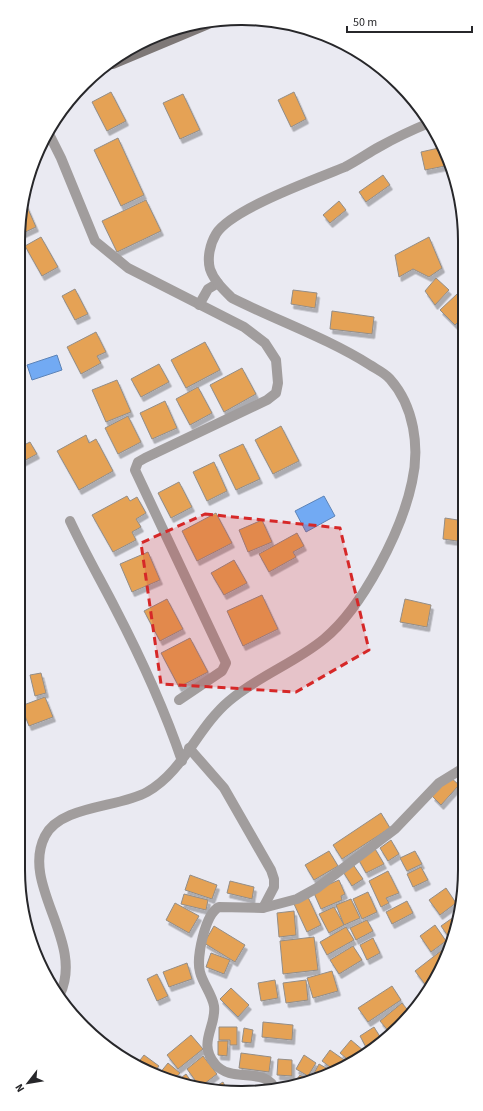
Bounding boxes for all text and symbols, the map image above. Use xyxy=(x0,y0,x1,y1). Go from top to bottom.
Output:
scale bar xyxy=(347,8,472,34)
text: 50 m xyxy=(353,14,377,31)
north arrow xyxy=(8,1063,48,1103)
text: N xyxy=(12,1081,28,1095)

